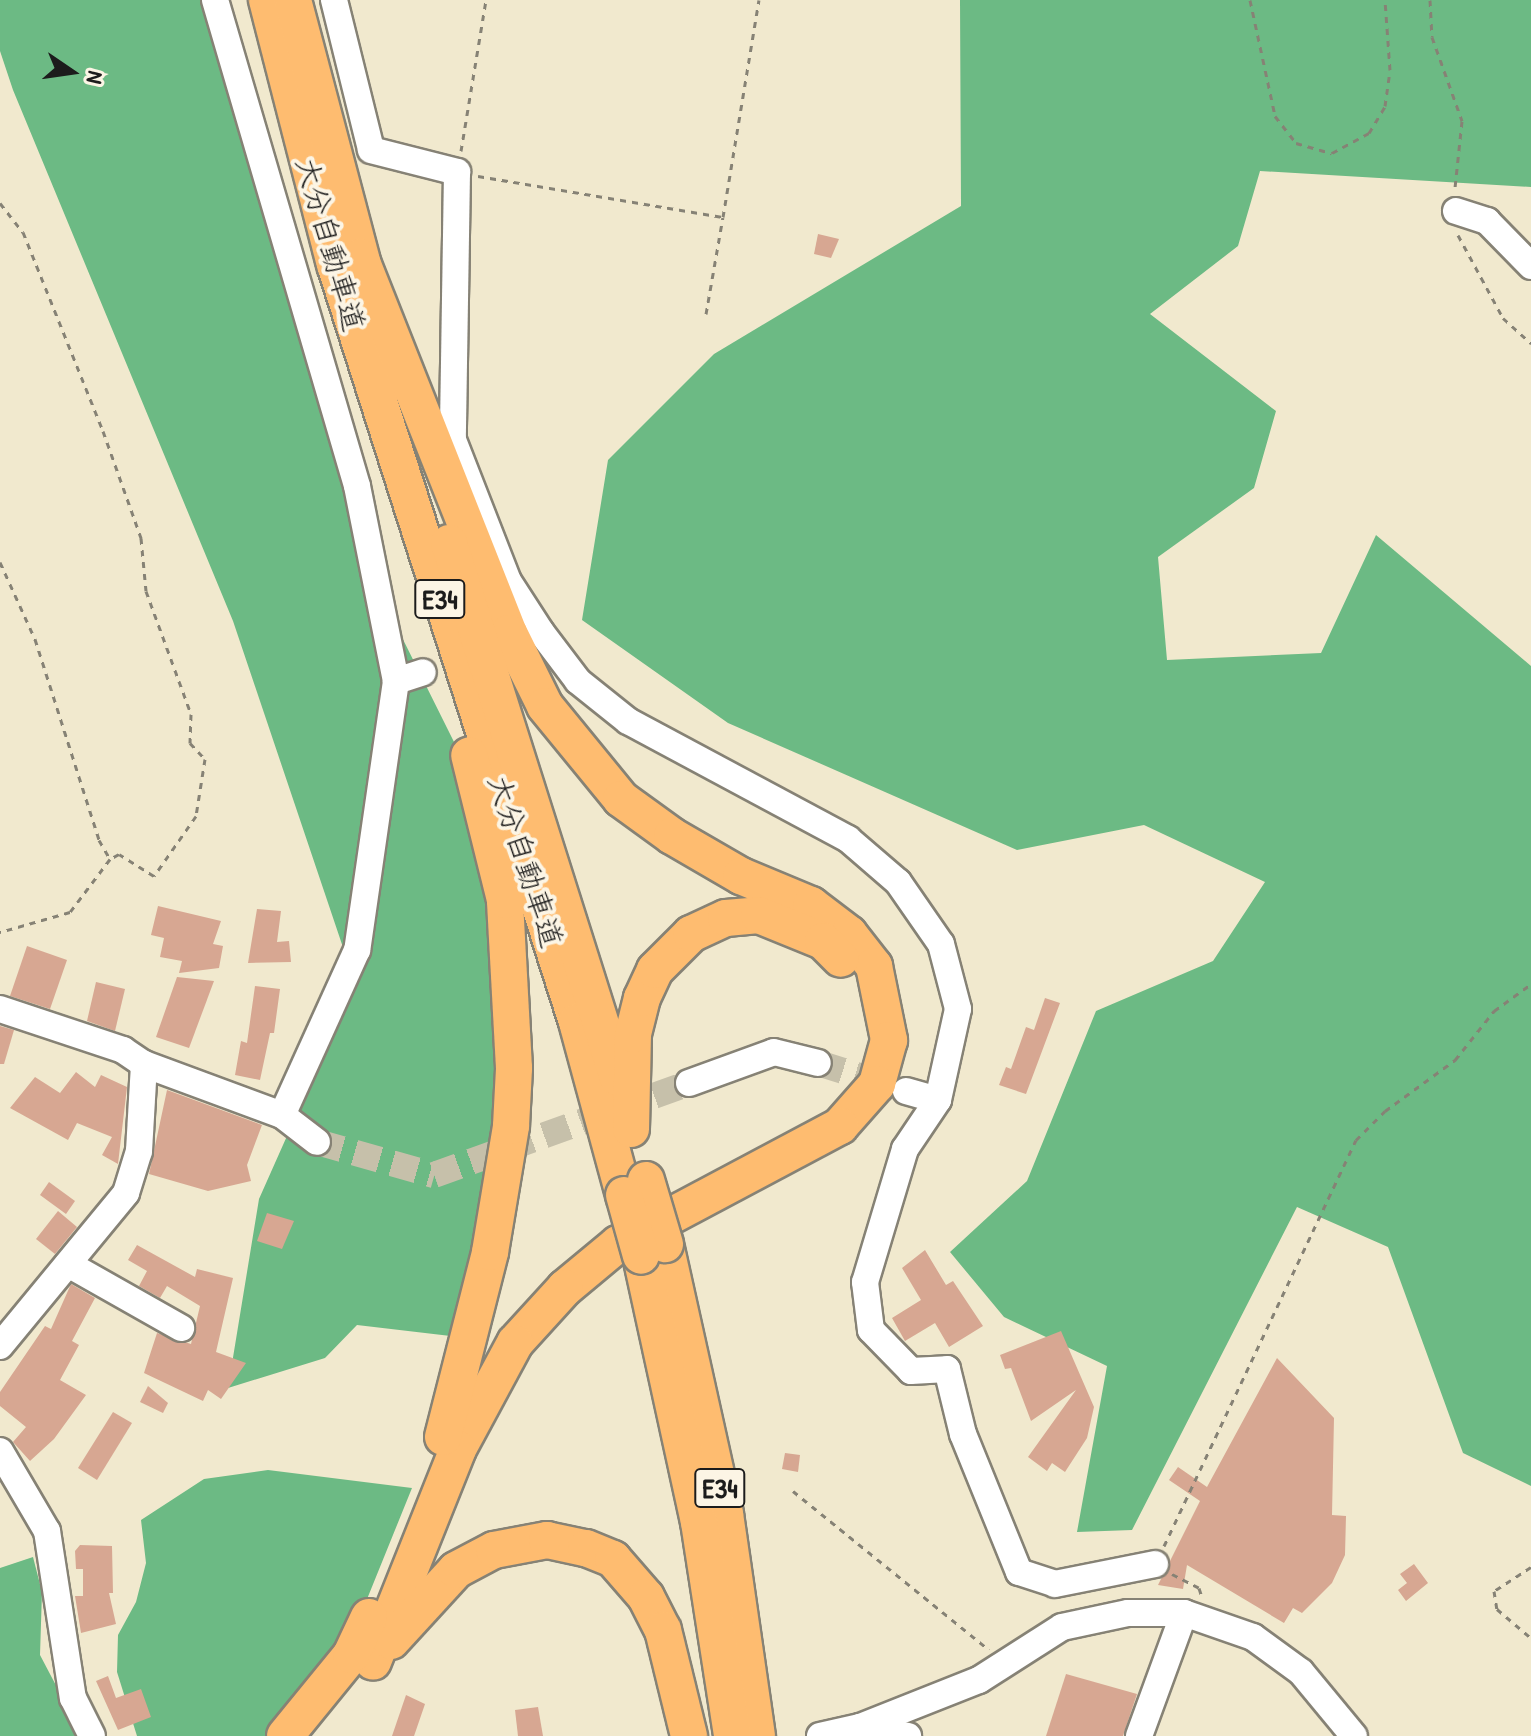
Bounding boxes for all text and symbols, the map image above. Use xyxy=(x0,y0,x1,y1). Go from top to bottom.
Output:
north arrow xyxy=(32,32,112,112)
text: N xyxy=(79,68,111,86)
street label: 大分自動車道 xyxy=(289,153,373,335)
road number: E34 xyxy=(414,575,466,623)
street label: 大分自動車道 xyxy=(481,770,571,952)
road number: E34 xyxy=(694,1464,746,1512)

